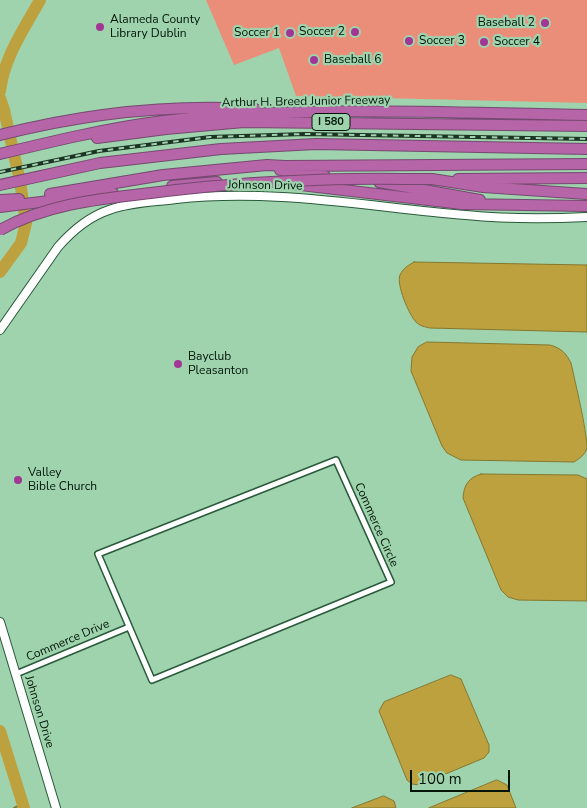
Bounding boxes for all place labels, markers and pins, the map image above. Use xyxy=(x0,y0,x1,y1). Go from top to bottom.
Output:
place label: Alameda County Library Dublin xyxy=(110,13,200,41)
place label: Baseball 2 xyxy=(478,16,535,30)
marker: Baseball 2 xyxy=(539,17,551,29)
marker: Alameda County Library Dublin xyxy=(94,21,106,33)
place label: Soccer 2 xyxy=(299,25,345,39)
place label: Soccer 1 xyxy=(234,26,280,40)
marker: Soccer 2 xyxy=(349,26,361,38)
marker: Soccer 1 xyxy=(284,27,296,39)
place label: Soccer 3 xyxy=(419,34,465,48)
marker: Soccer 3 xyxy=(403,35,415,47)
place label: Soccer 4 xyxy=(494,35,540,49)
marker: Soccer 4 xyxy=(478,36,490,48)
place label: Baseball 6 xyxy=(324,53,381,67)
marker: Baseball 6 xyxy=(308,54,320,66)
place label: Bayclub Pleasanton xyxy=(188,350,248,378)
marker: Bayclub Pleasanton xyxy=(172,358,184,370)
place label: Valley Bible Church xyxy=(28,466,97,494)
marker: Valley Bible Church xyxy=(12,474,24,486)

